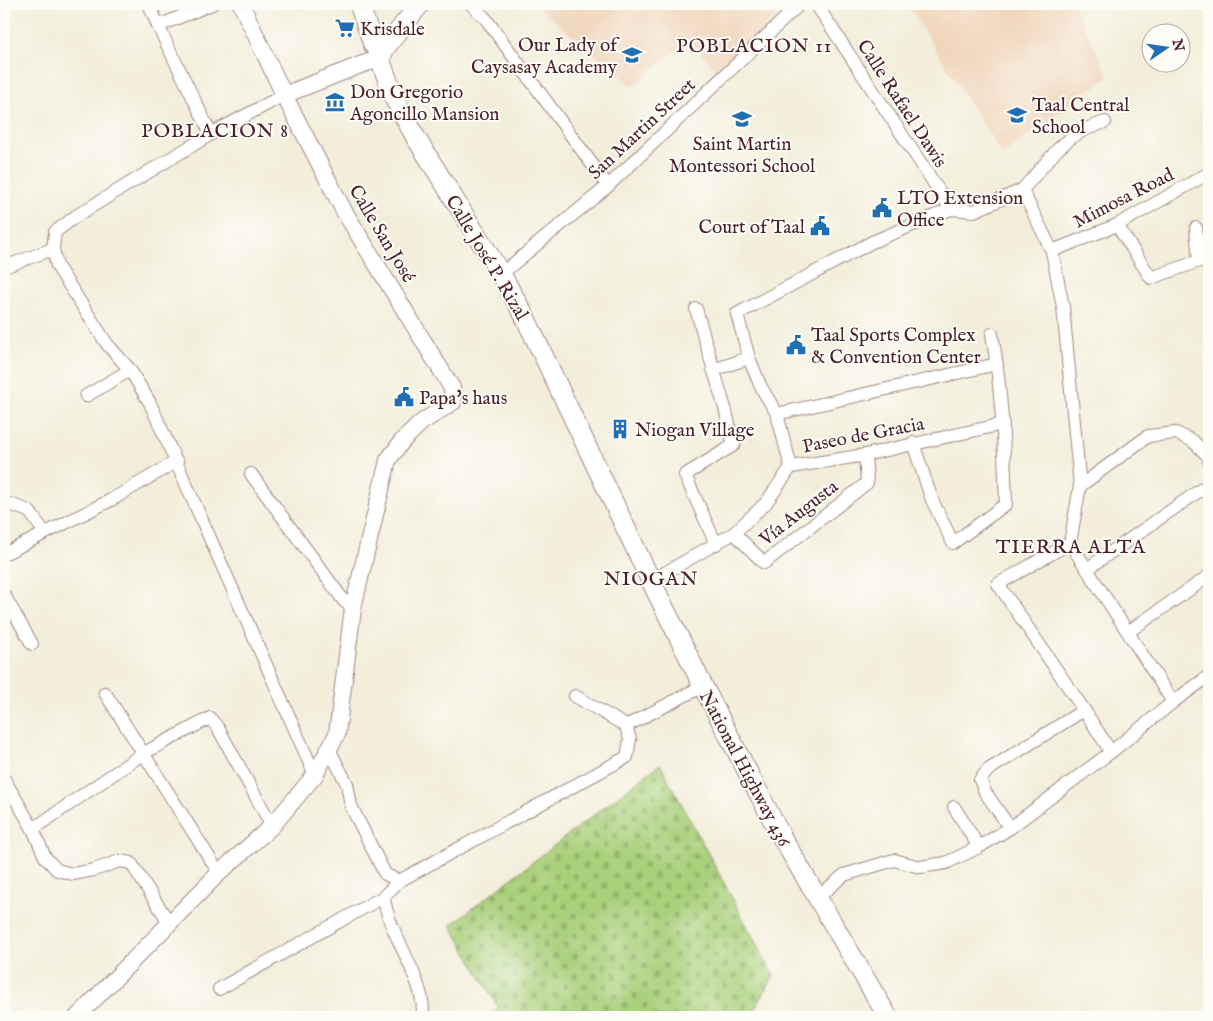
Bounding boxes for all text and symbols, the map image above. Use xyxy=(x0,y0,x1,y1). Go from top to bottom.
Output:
supermarket icon: Krisdale xyxy=(334,17,356,39)
place label: Krisdale xyxy=(360,18,425,42)
north arrow xyxy=(1140,22,1190,72)
place label: Our Lady of Caysasay Academy xyxy=(471,34,620,80)
district label: POBLACION 11 xyxy=(676,34,832,59)
street label: Calle Rafael Dawis xyxy=(851,35,952,173)
text: N xyxy=(1167,36,1188,53)
school or university icon: Our Lady of Caysasay Academy xyxy=(621,44,643,66)
street label: San Martin Street xyxy=(584,73,701,185)
place label: Don Gregorio Agoncillo Mansion xyxy=(349,81,499,127)
museum icon: Don Gregorio Agoncillo Mansion xyxy=(324,91,346,113)
place label: Taal Central School xyxy=(1032,94,1130,140)
school or university icon: Taal Central School xyxy=(1006,104,1028,126)
school or university icon: Saint Martin Montessori School xyxy=(731,108,753,130)
district label: POBLACION 8 xyxy=(141,119,289,144)
place label: Saint Martin Montessori School xyxy=(669,133,816,179)
street label: Mimosa Road xyxy=(1070,163,1179,234)
street label: Calle San José xyxy=(343,181,420,288)
place label: LTO Extension Office xyxy=(897,187,1023,233)
street label: Calle José P. Rizal xyxy=(439,191,534,326)
public building icon: LTO Extension Office xyxy=(871,197,893,219)
public building icon: Court of Taal xyxy=(809,215,831,237)
place label: Court of Taal xyxy=(699,216,806,240)
place label: Taal Sports Complex & Convention Center xyxy=(811,324,981,370)
public building icon: Taal Sports Complex & Convention Center xyxy=(785,334,807,356)
public building icon: Papa's haus xyxy=(393,386,415,408)
place label: Papa's haus xyxy=(419,387,507,411)
street label: Paseo de Gracia xyxy=(800,412,927,460)
building icon: Niogan Village xyxy=(609,418,631,440)
place label: Niogan Village xyxy=(635,419,755,443)
street label: Vía Augusta xyxy=(754,475,844,552)
district label: TIERRA ALTA xyxy=(996,535,1146,560)
district label: NIOGAN xyxy=(604,567,698,592)
street label: National Highway 436 xyxy=(693,687,796,852)

